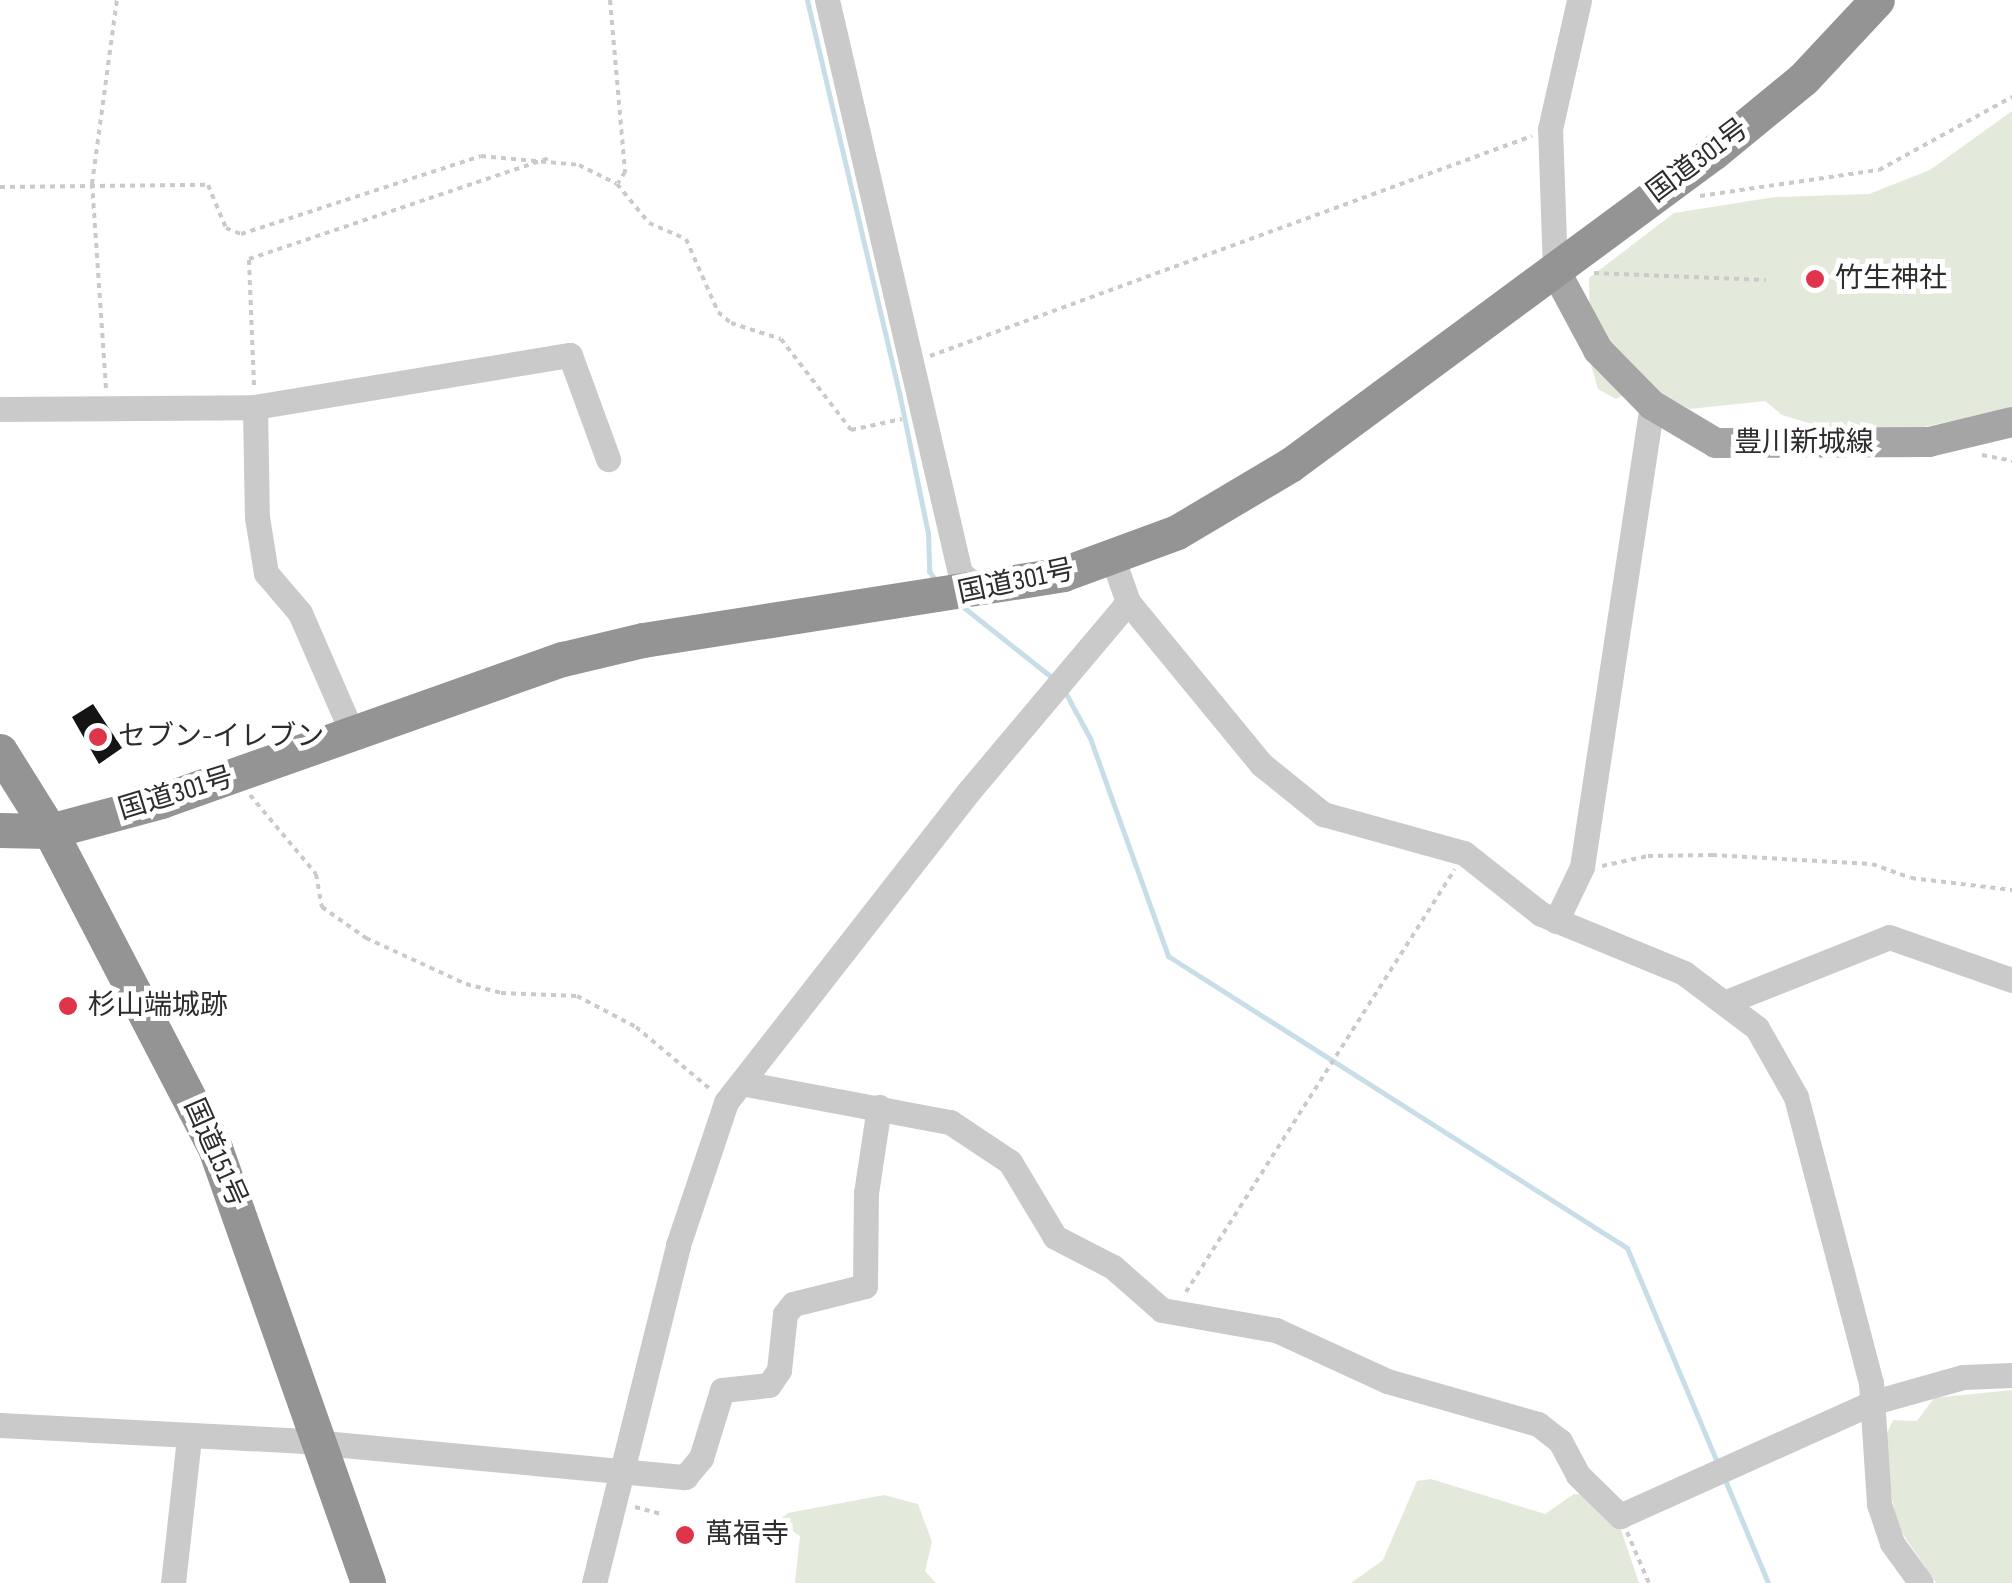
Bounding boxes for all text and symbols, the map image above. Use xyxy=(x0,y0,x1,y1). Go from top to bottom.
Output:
street label: 国道301号 xyxy=(1641,112,1755,210)
place label: 竹生神社 xyxy=(1835,262,1947,296)
marker: 竹生神社 xyxy=(1804,268,1826,290)
street label: 豊川新城線 xyxy=(1734,426,1874,460)
street label: 国道301号 xyxy=(955,553,1077,611)
place label: セブン-イレブン xyxy=(118,720,324,754)
marker: セブン-イレブン xyxy=(87,726,109,748)
street label: 国道301号 xyxy=(115,761,237,827)
place label: 杉山端城跡 xyxy=(88,989,228,1023)
marker: 杉山端城跡 xyxy=(57,995,79,1017)
street label: 国道151号 xyxy=(176,1094,254,1212)
place label: 萬福寺 xyxy=(705,1518,789,1552)
marker: 萬福寺 xyxy=(674,1524,696,1546)

